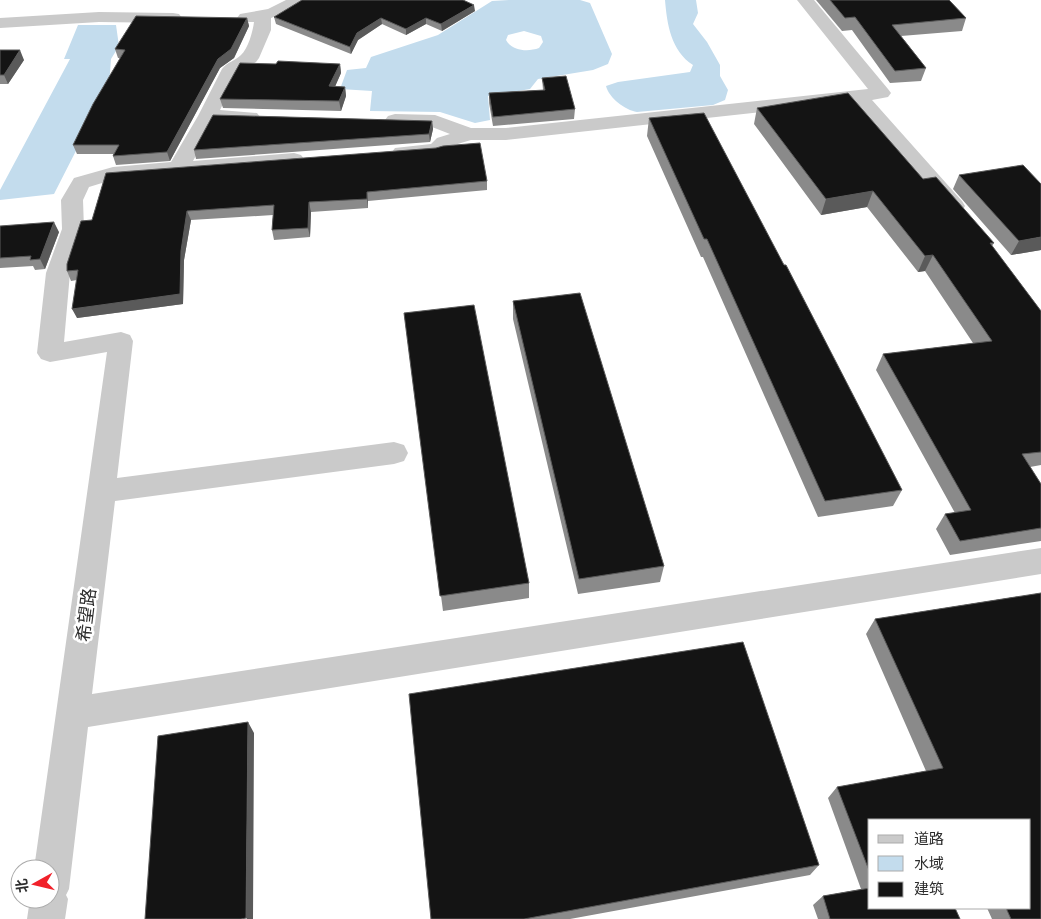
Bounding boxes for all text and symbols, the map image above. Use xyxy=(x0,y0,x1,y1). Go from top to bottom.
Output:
street label: 希望路 xyxy=(72,587,100,643)
legend xyxy=(868,819,1031,909)
text: 道路 xyxy=(914,830,944,847)
text: 水域 xyxy=(914,855,944,872)
north arrow xyxy=(10,859,60,909)
text: 北 xyxy=(13,878,31,894)
text: 建筑 xyxy=(914,880,944,897)

